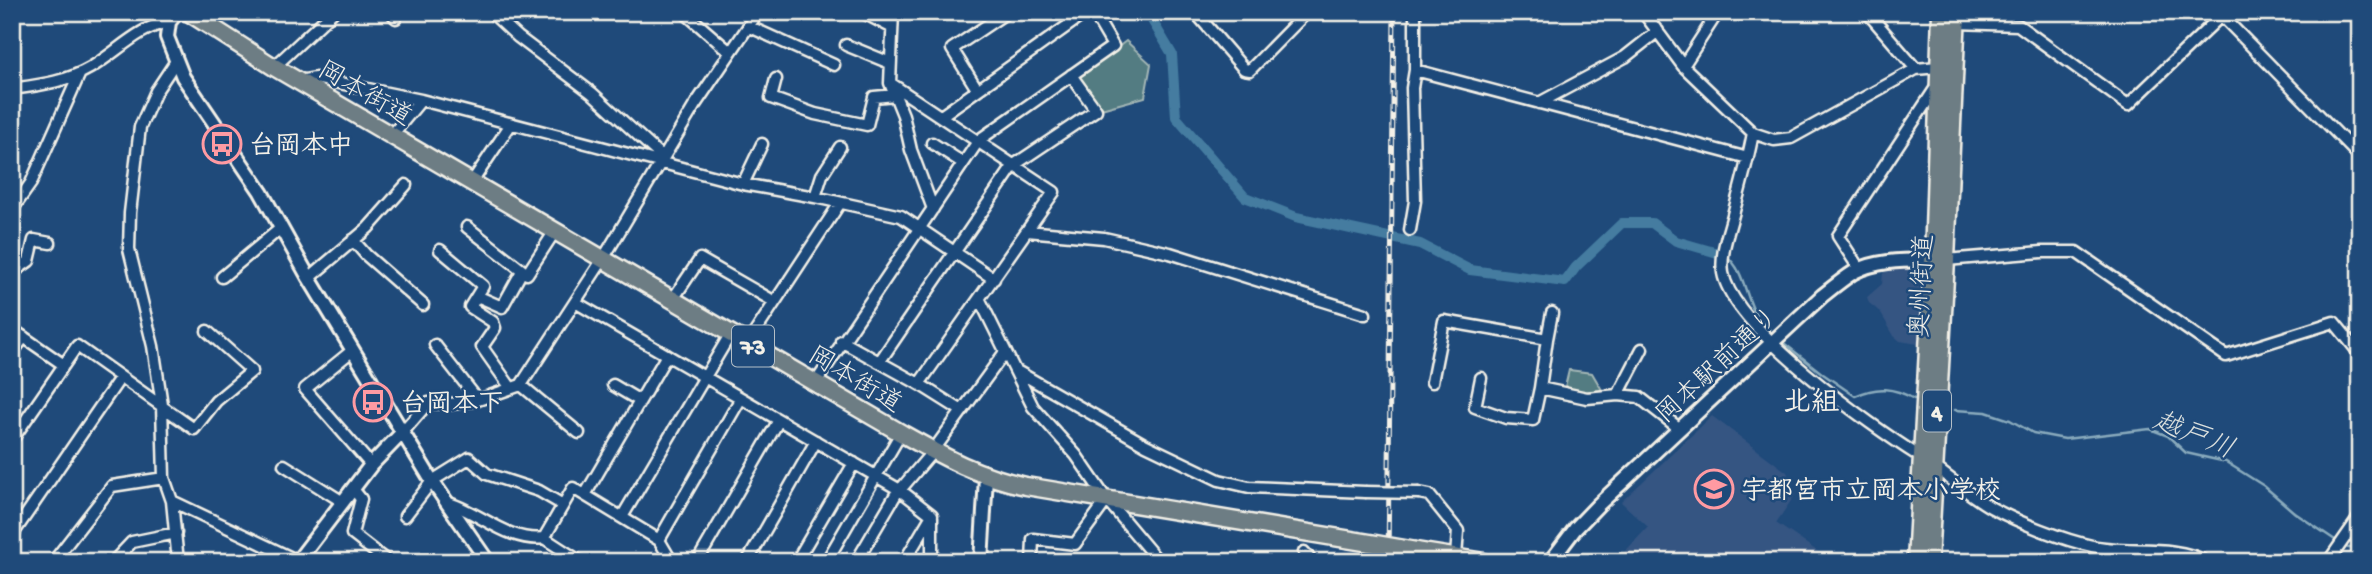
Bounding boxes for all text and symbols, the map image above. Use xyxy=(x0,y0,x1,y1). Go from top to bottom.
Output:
street label: 岡本街道 xyxy=(311,56,417,135)
bus stop icon: 台岡本中 xyxy=(201,123,243,165)
place label: 台岡本中 xyxy=(249,131,353,164)
street label: 奥州街道 xyxy=(1905,233,1943,339)
street label: 岡本駅前通り xyxy=(1650,301,1787,432)
road number: 73 xyxy=(732,326,774,366)
street label: 岡本街道 xyxy=(801,341,907,422)
bus stop icon: 台岡本下 xyxy=(352,381,394,423)
district label: 北組 xyxy=(1783,387,1839,421)
place label: 台岡本下 xyxy=(400,389,504,422)
road number: 4 xyxy=(1923,390,1951,432)
water label: 越戸川 xyxy=(2147,406,2238,468)
school or university icon: 宇都宮市立岡本小学校 xyxy=(1693,468,1735,510)
place label: 宇都宮市立岡本小学校 xyxy=(1741,476,2001,509)

